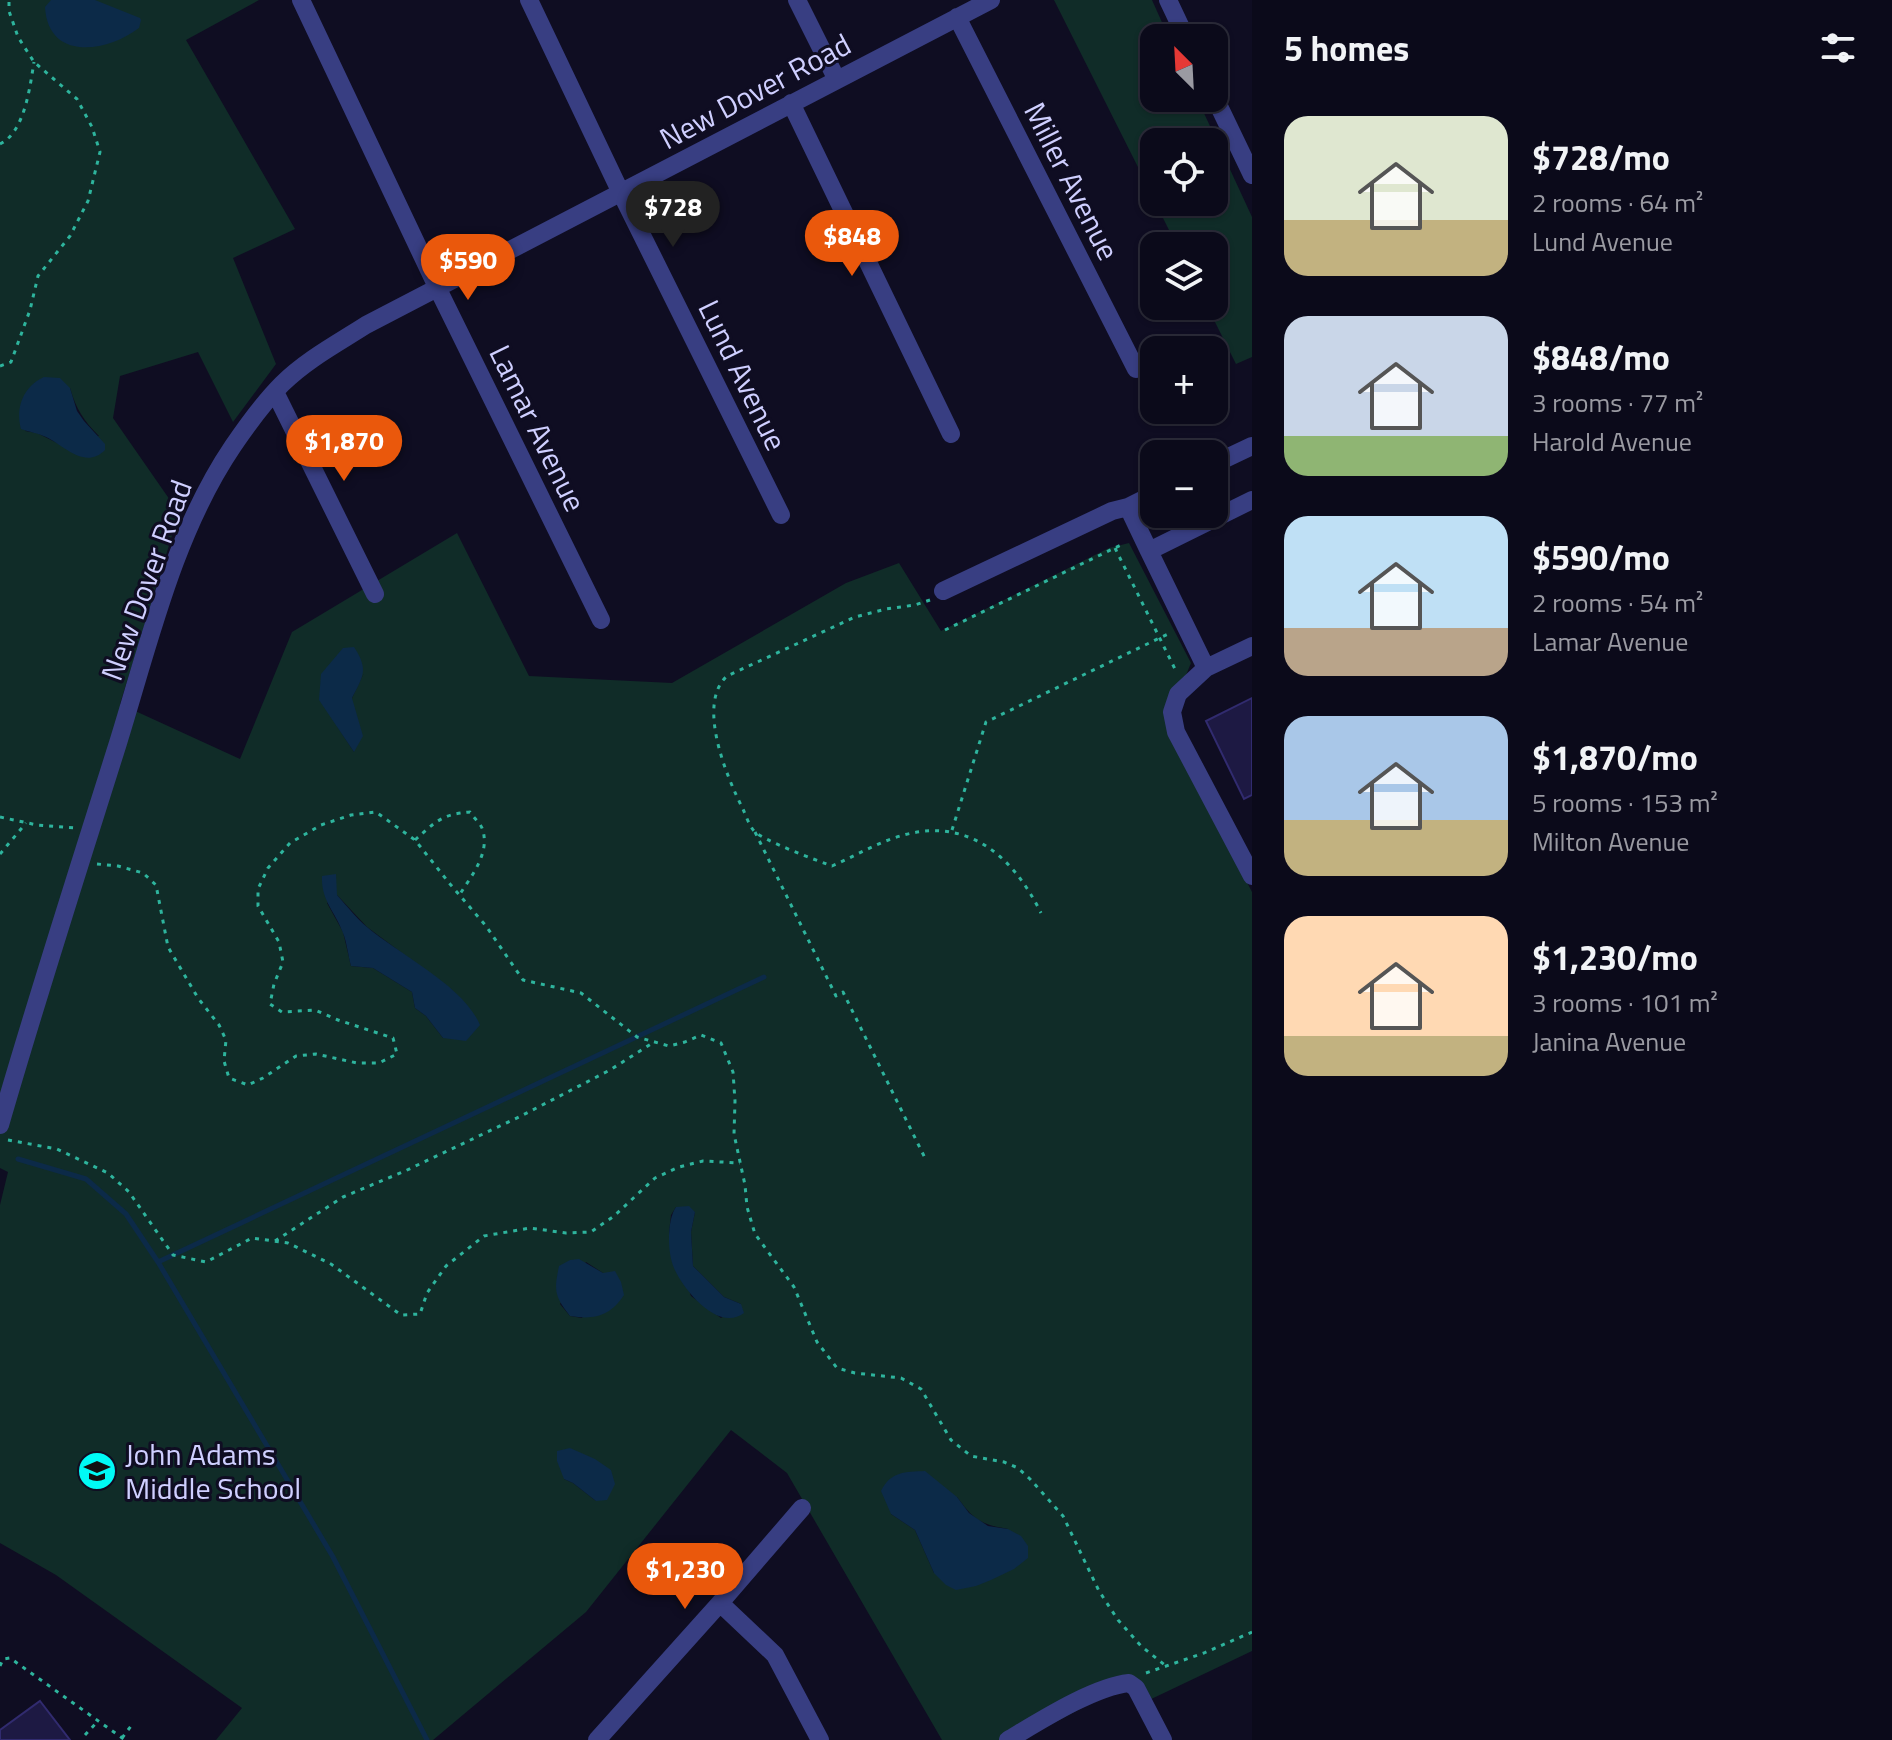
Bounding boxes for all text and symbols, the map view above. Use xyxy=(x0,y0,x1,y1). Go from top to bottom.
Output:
street label: New Dover Road xyxy=(651,21,859,161)
text: 5 homes xyxy=(1284,22,1409,74)
north arrow xyxy=(1140,24,1228,112)
map controls xyxy=(1140,24,1228,528)
icon: filters xyxy=(1816,26,1860,70)
street label: Miller Avenue xyxy=(1013,94,1131,268)
button: locate xyxy=(1140,128,1228,216)
text: $728/mo xyxy=(1532,131,1670,183)
icon: home xyxy=(1348,148,1444,244)
pin: $728 xyxy=(626,181,720,249)
text: 2 rooms · 64 m² xyxy=(1532,183,1703,222)
text: $728 xyxy=(644,187,702,226)
pin: $848 xyxy=(805,210,899,278)
text: $848 xyxy=(823,216,881,255)
text: Lund Avenue xyxy=(1532,222,1673,261)
button: layers xyxy=(1140,232,1228,320)
pin: $590 xyxy=(421,234,515,302)
text: $590 xyxy=(439,240,497,279)
street label: Lund Avenue xyxy=(687,292,799,458)
text: $848/mo xyxy=(1532,331,1670,383)
button: + xyxy=(1140,336,1228,424)
street label: Lamar Avenue xyxy=(478,337,598,519)
icon: home xyxy=(1348,348,1444,444)
text: 3 rooms · 77 m² xyxy=(1532,383,1703,422)
pin: $1,870 xyxy=(279,415,409,483)
text: $1,870 xyxy=(304,421,384,460)
text: Harold Avenue xyxy=(1532,422,1692,461)
button: − xyxy=(1140,440,1228,528)
street label: New Dover Road xyxy=(88,473,204,687)
text: $590/mo xyxy=(1532,531,1670,583)
icon: home xyxy=(1348,548,1444,644)
text: 2 rooms · 54 m² xyxy=(1532,583,1703,622)
text: Lamar Avenue xyxy=(1532,622,1688,661)
text: $1,870/mo xyxy=(1532,731,1698,783)
icon: home xyxy=(1348,748,1444,844)
text: 5 rooms · 153 m² xyxy=(1532,783,1718,822)
text: Milton Avenue xyxy=(1532,822,1689,861)
text: $1,230/mo xyxy=(1532,931,1698,983)
icon: home xyxy=(1348,948,1444,1044)
text: 3 rooms · 101 m² xyxy=(1532,983,1718,1022)
text: Janina Avenue xyxy=(1532,1022,1686,1061)
place label: John Adams Middle School xyxy=(125,1431,301,1511)
school or university icon: John Adams Middle School xyxy=(76,1450,118,1492)
pin: $1,230 xyxy=(620,1543,750,1611)
text: $1,230 xyxy=(645,1549,725,1588)

